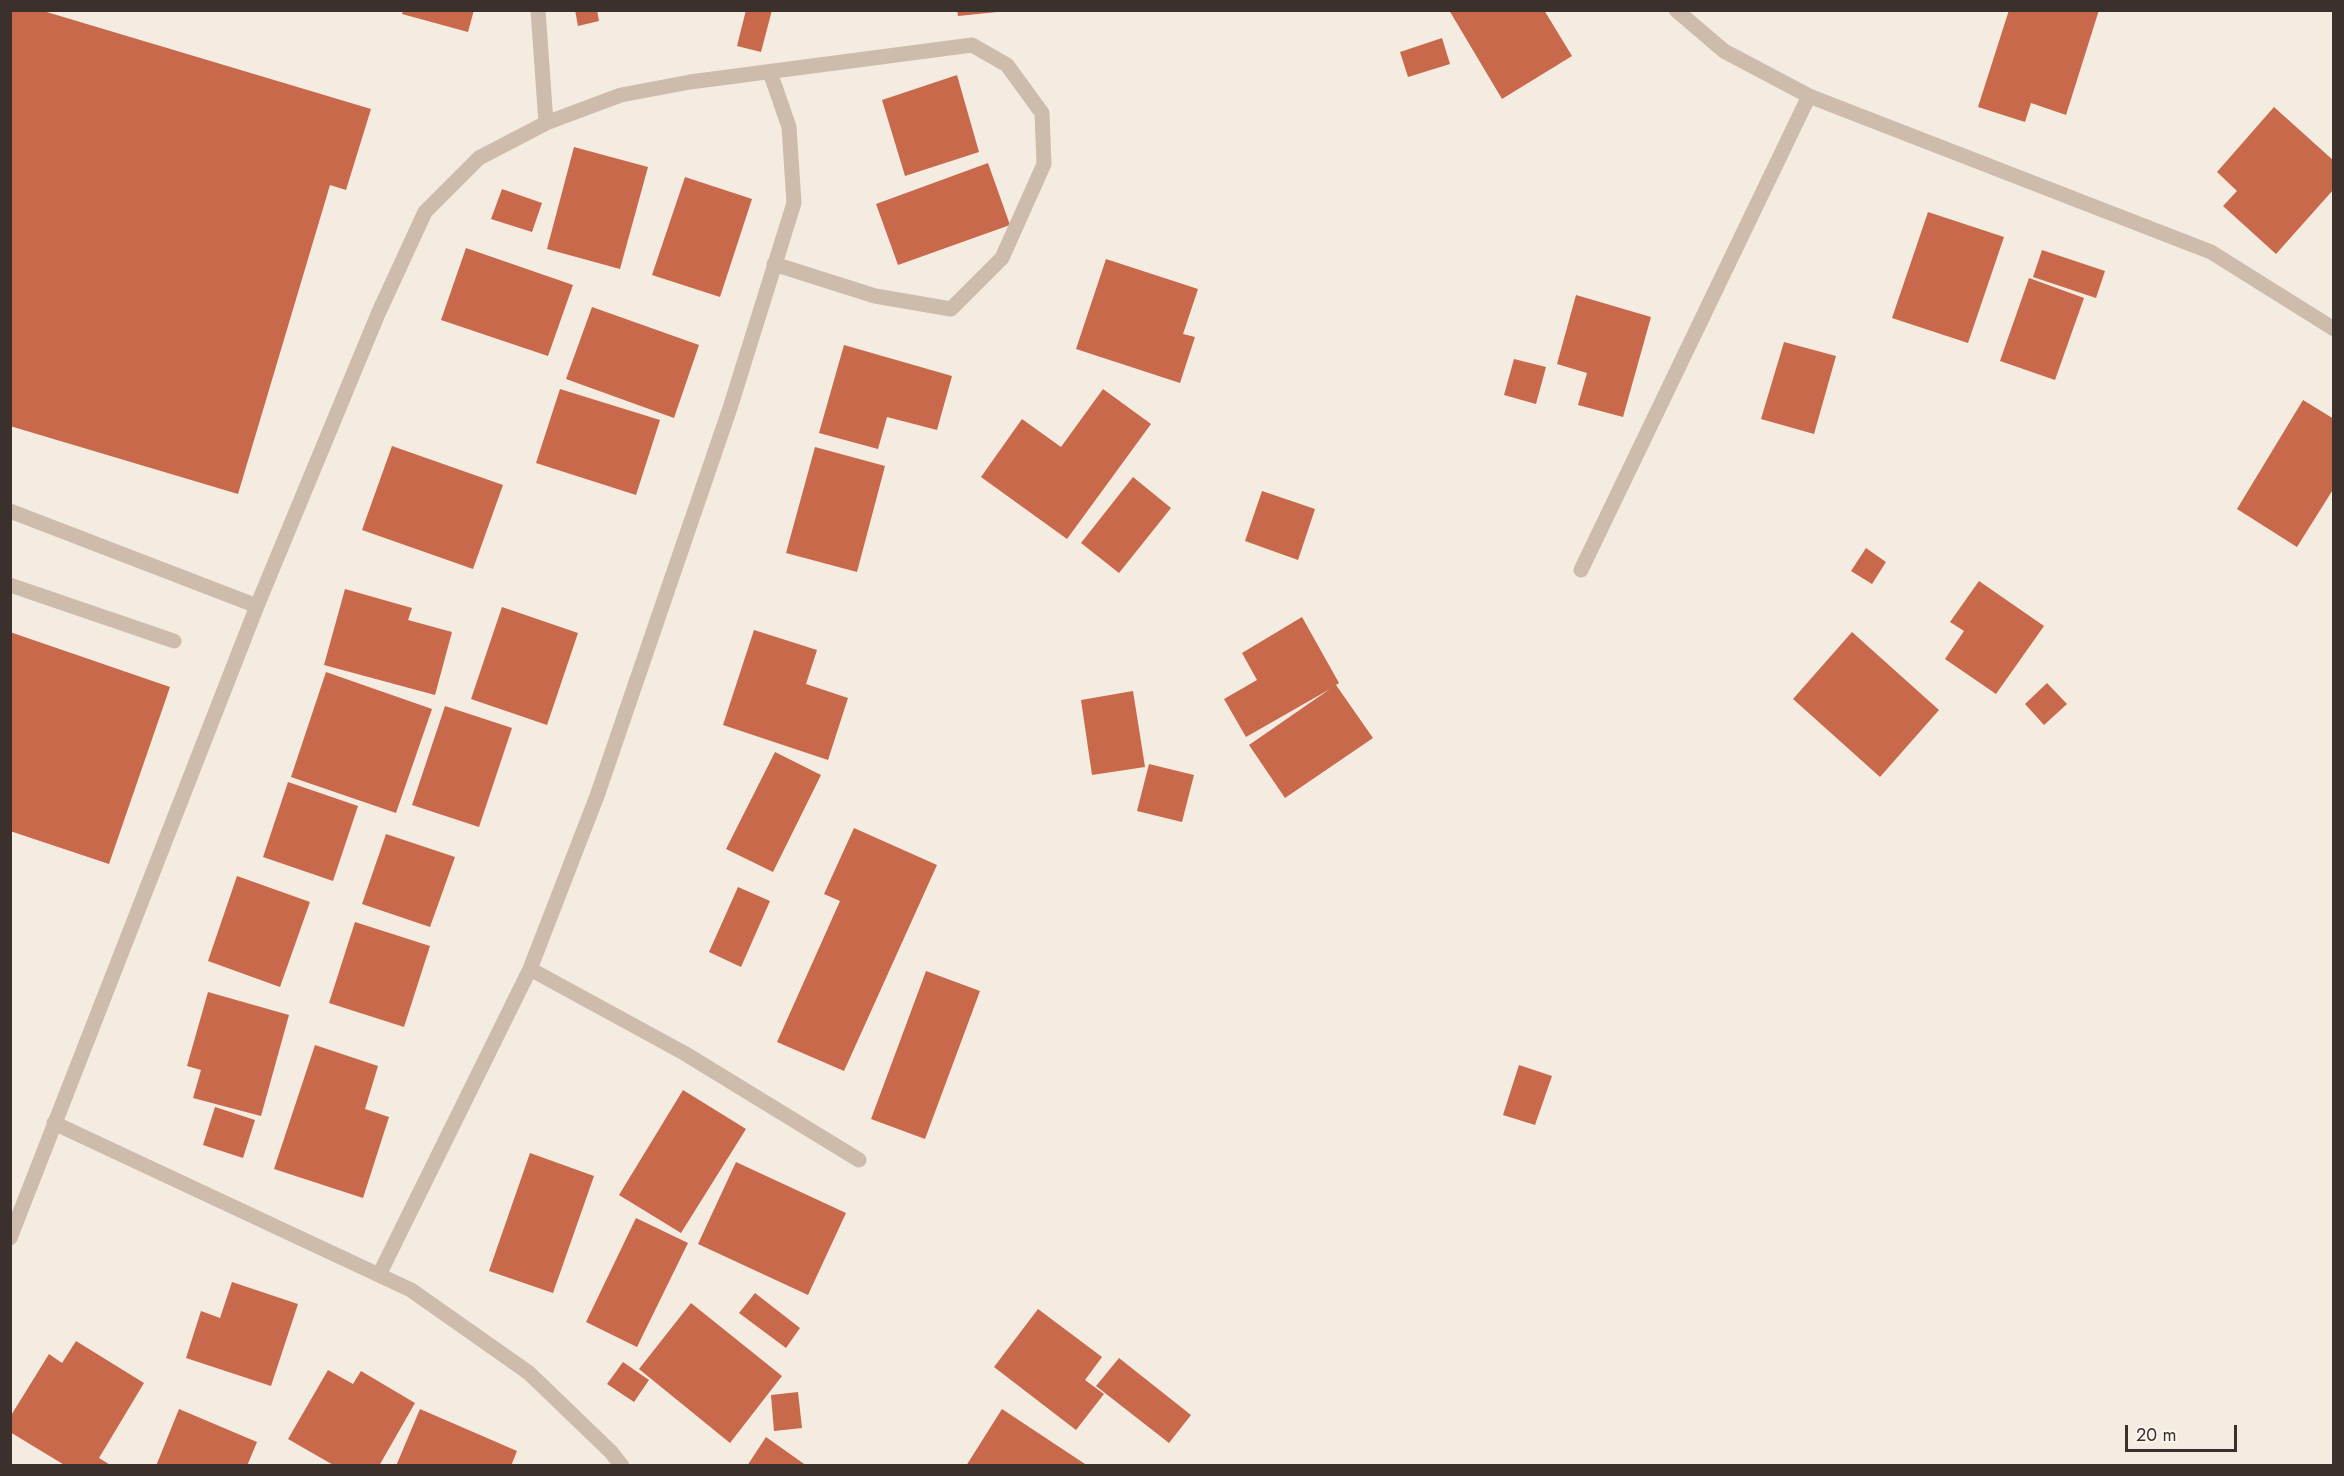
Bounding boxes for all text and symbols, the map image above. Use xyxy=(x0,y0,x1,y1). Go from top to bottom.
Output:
scale bar xyxy=(2128,1413,2240,1451)
text: 20 m xyxy=(2136,1422,2176,1448)

